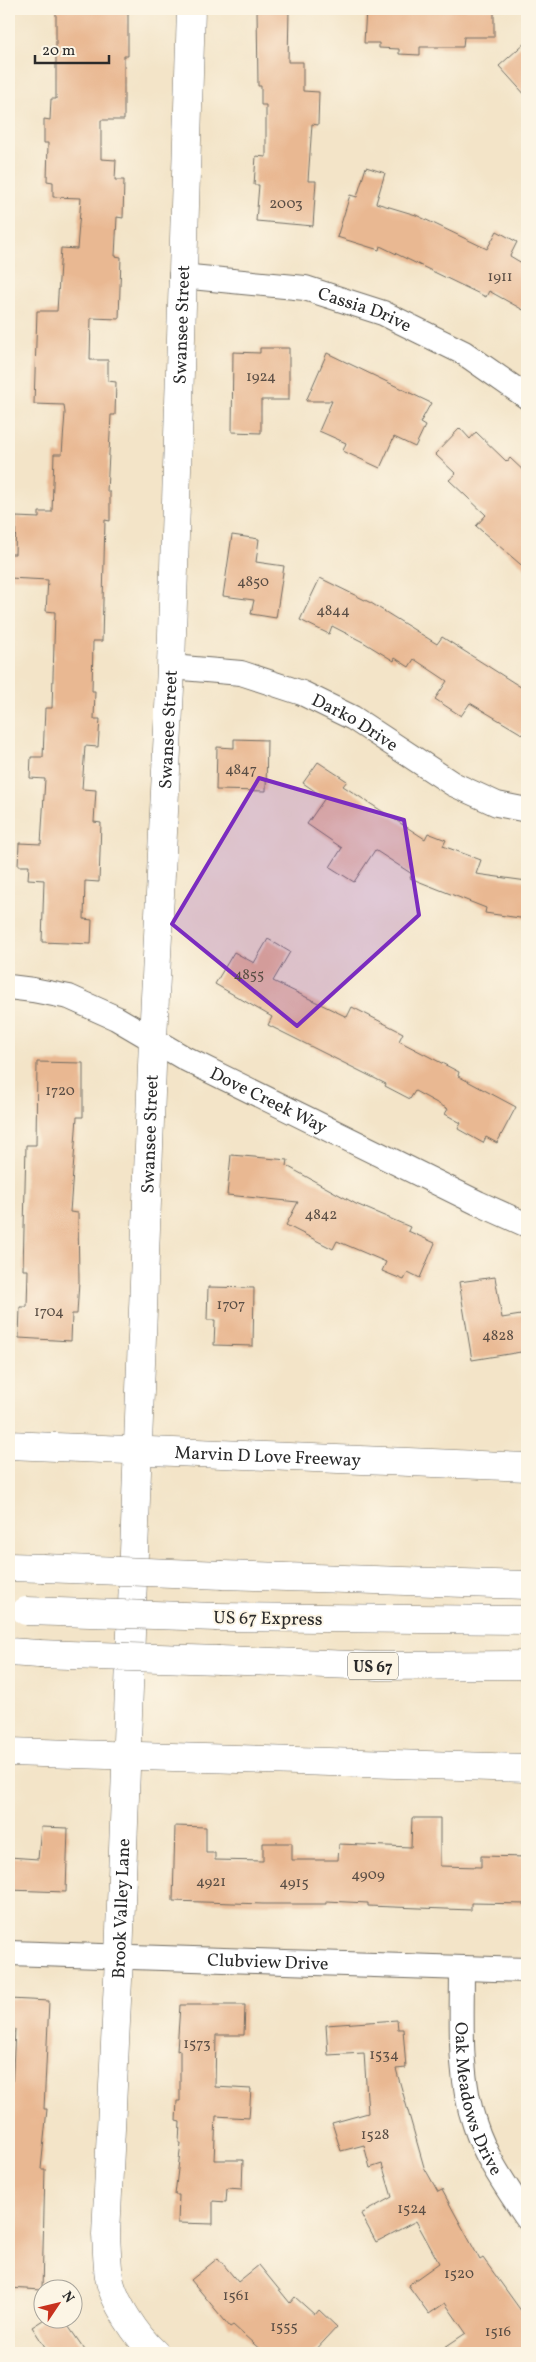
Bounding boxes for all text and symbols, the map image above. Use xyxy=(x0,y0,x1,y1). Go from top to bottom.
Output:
scale bar xyxy=(35,32,109,64)
text: 20 m xyxy=(42,41,75,62)
house number: 2003 xyxy=(269,194,303,215)
street label: Swansee Street xyxy=(169,265,197,385)
house number: 1911 xyxy=(487,267,513,288)
street label: Cassia Drive xyxy=(314,282,415,339)
house number: 1924 xyxy=(246,367,276,388)
house number: 4850 xyxy=(237,572,269,593)
house number: 4844 xyxy=(316,601,350,622)
street label: Swansee Street xyxy=(154,669,185,790)
street label: Darko Drive xyxy=(307,689,402,758)
house number: 4847 xyxy=(225,760,257,781)
house number: 4855 xyxy=(234,965,264,986)
street label: Dove Creek Way xyxy=(205,1062,332,1141)
street label: Swansee Street xyxy=(136,1074,166,1194)
house number: 1720 xyxy=(45,1081,75,1102)
house number: 4842 xyxy=(305,1205,337,1226)
house number: 1707 xyxy=(217,1295,245,1316)
house number: 1704 xyxy=(34,1302,64,1323)
house number: 4828 xyxy=(482,1326,514,1347)
street label: Marvin D Love Freeway xyxy=(174,1441,362,1474)
street label: US 67 Express xyxy=(213,1606,323,1633)
road number: US 67 xyxy=(348,1652,398,1680)
street label: Brook Valley Lane xyxy=(107,1838,137,1979)
house number: 4909 xyxy=(351,1865,385,1886)
house number: 4921 xyxy=(196,1872,226,1893)
house number: 4915 xyxy=(279,1873,309,1894)
street label: Clubview Drive xyxy=(207,1949,329,1977)
street label: Oak Meadows Drive xyxy=(448,2022,508,2181)
house number: 1573 xyxy=(183,2034,211,2055)
house number: 1534 xyxy=(369,2045,399,2066)
house number: 1528 xyxy=(361,2125,389,2146)
house number: 1524 xyxy=(397,2199,427,2220)
house number: 1520 xyxy=(444,2264,474,2285)
north arrow xyxy=(32,2280,82,2330)
house number: 1561 xyxy=(223,2286,249,2307)
text: N xyxy=(57,2288,78,2307)
house number: 1555 xyxy=(270,2317,298,2338)
house number: 1516 xyxy=(485,2322,511,2343)

